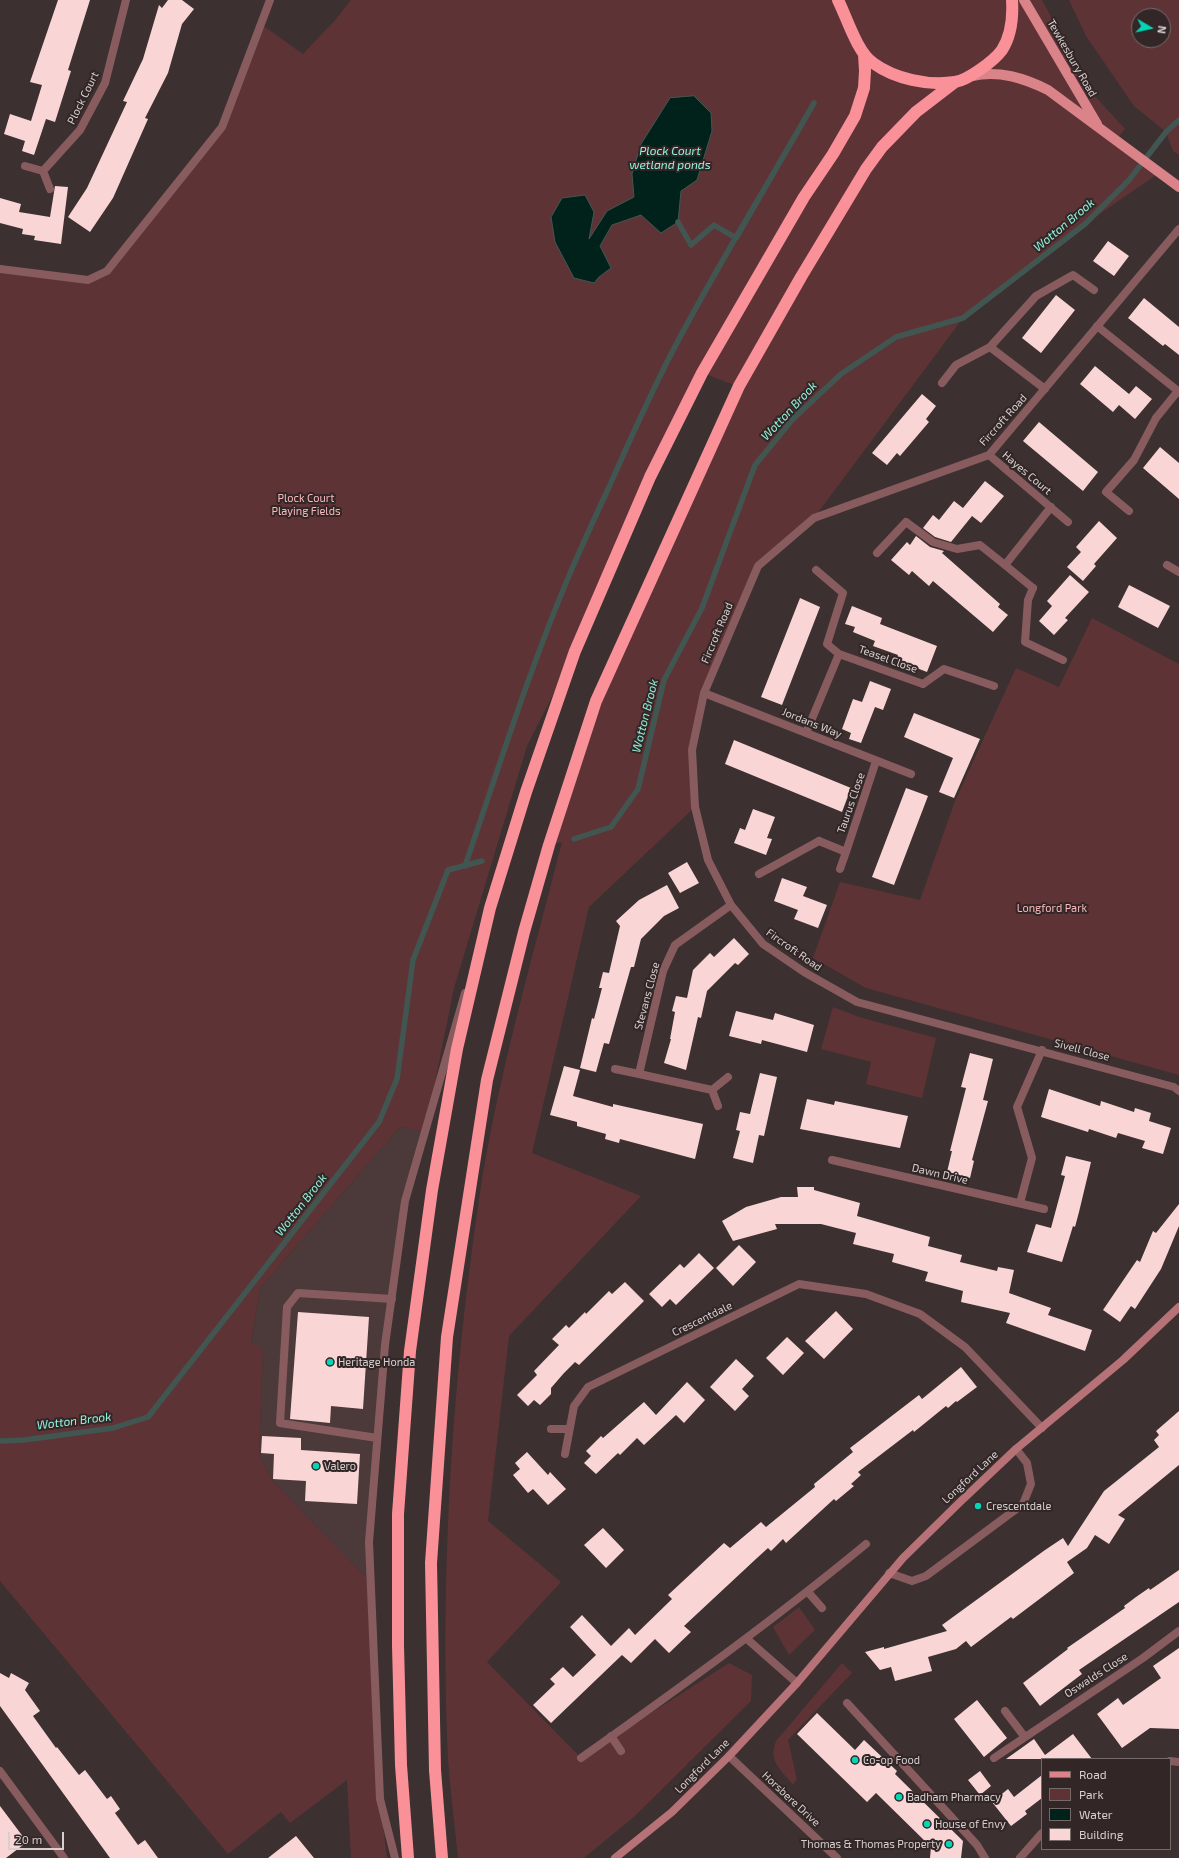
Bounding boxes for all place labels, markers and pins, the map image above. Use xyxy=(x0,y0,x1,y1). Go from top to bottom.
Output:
place label: Heritage Honda xyxy=(338,1355,415,1369)
marker: Heritage Honda xyxy=(325,1357,335,1367)
place label: Valero xyxy=(324,1459,356,1473)
marker: Valero xyxy=(311,1461,321,1471)
place label: Crescentdale xyxy=(986,1499,1051,1513)
marker: Crescentdale xyxy=(973,1501,983,1511)
place label: Co-op Food xyxy=(863,1753,920,1767)
marker: Co-op Food xyxy=(850,1755,860,1765)
place label: Badham Pharmacy xyxy=(907,1790,1001,1804)
marker: Badham Pharmacy xyxy=(894,1792,904,1802)
place label: House of Envy xyxy=(935,1817,1006,1831)
marker: House of Envy xyxy=(922,1819,932,1829)
place label: Thomas & Thomas Property xyxy=(801,1837,941,1851)
marker: Thomas & Thomas Property xyxy=(944,1839,954,1849)

